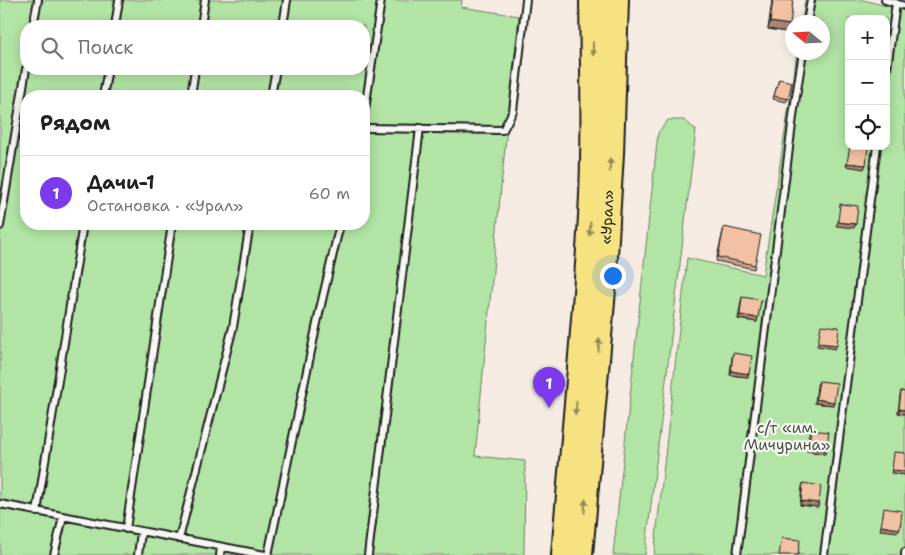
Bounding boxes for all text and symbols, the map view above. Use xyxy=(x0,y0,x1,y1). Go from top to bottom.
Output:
north arrow xyxy=(785,15,830,60)
map controls xyxy=(845,15,890,150)
button: + xyxy=(845,15,890,60)
search box xyxy=(20,20,370,75)
icon: search xyxy=(38,34,66,62)
text: Поиск xyxy=(78,35,133,60)
one-way arrow xyxy=(589,41,597,57)
button: − xyxy=(845,60,890,105)
button: locate xyxy=(845,105,890,150)
text: Рядом xyxy=(40,109,110,137)
one-way arrow xyxy=(607,157,615,173)
text: Дачи-1 xyxy=(87,170,155,195)
text: 1 xyxy=(52,183,60,204)
text: 60 m xyxy=(309,183,350,204)
street label: «Урал» xyxy=(596,189,619,245)
text: Остановка · «Урал» xyxy=(87,195,243,216)
one-way arrow xyxy=(586,221,594,237)
your location xyxy=(600,263,626,289)
one-way arrow xyxy=(595,336,603,352)
pin: 1 xyxy=(533,367,565,408)
one-way arrow xyxy=(572,400,580,416)
park label: с/т «им. Мичурина» xyxy=(744,418,830,455)
one-way arrow xyxy=(581,498,589,514)

